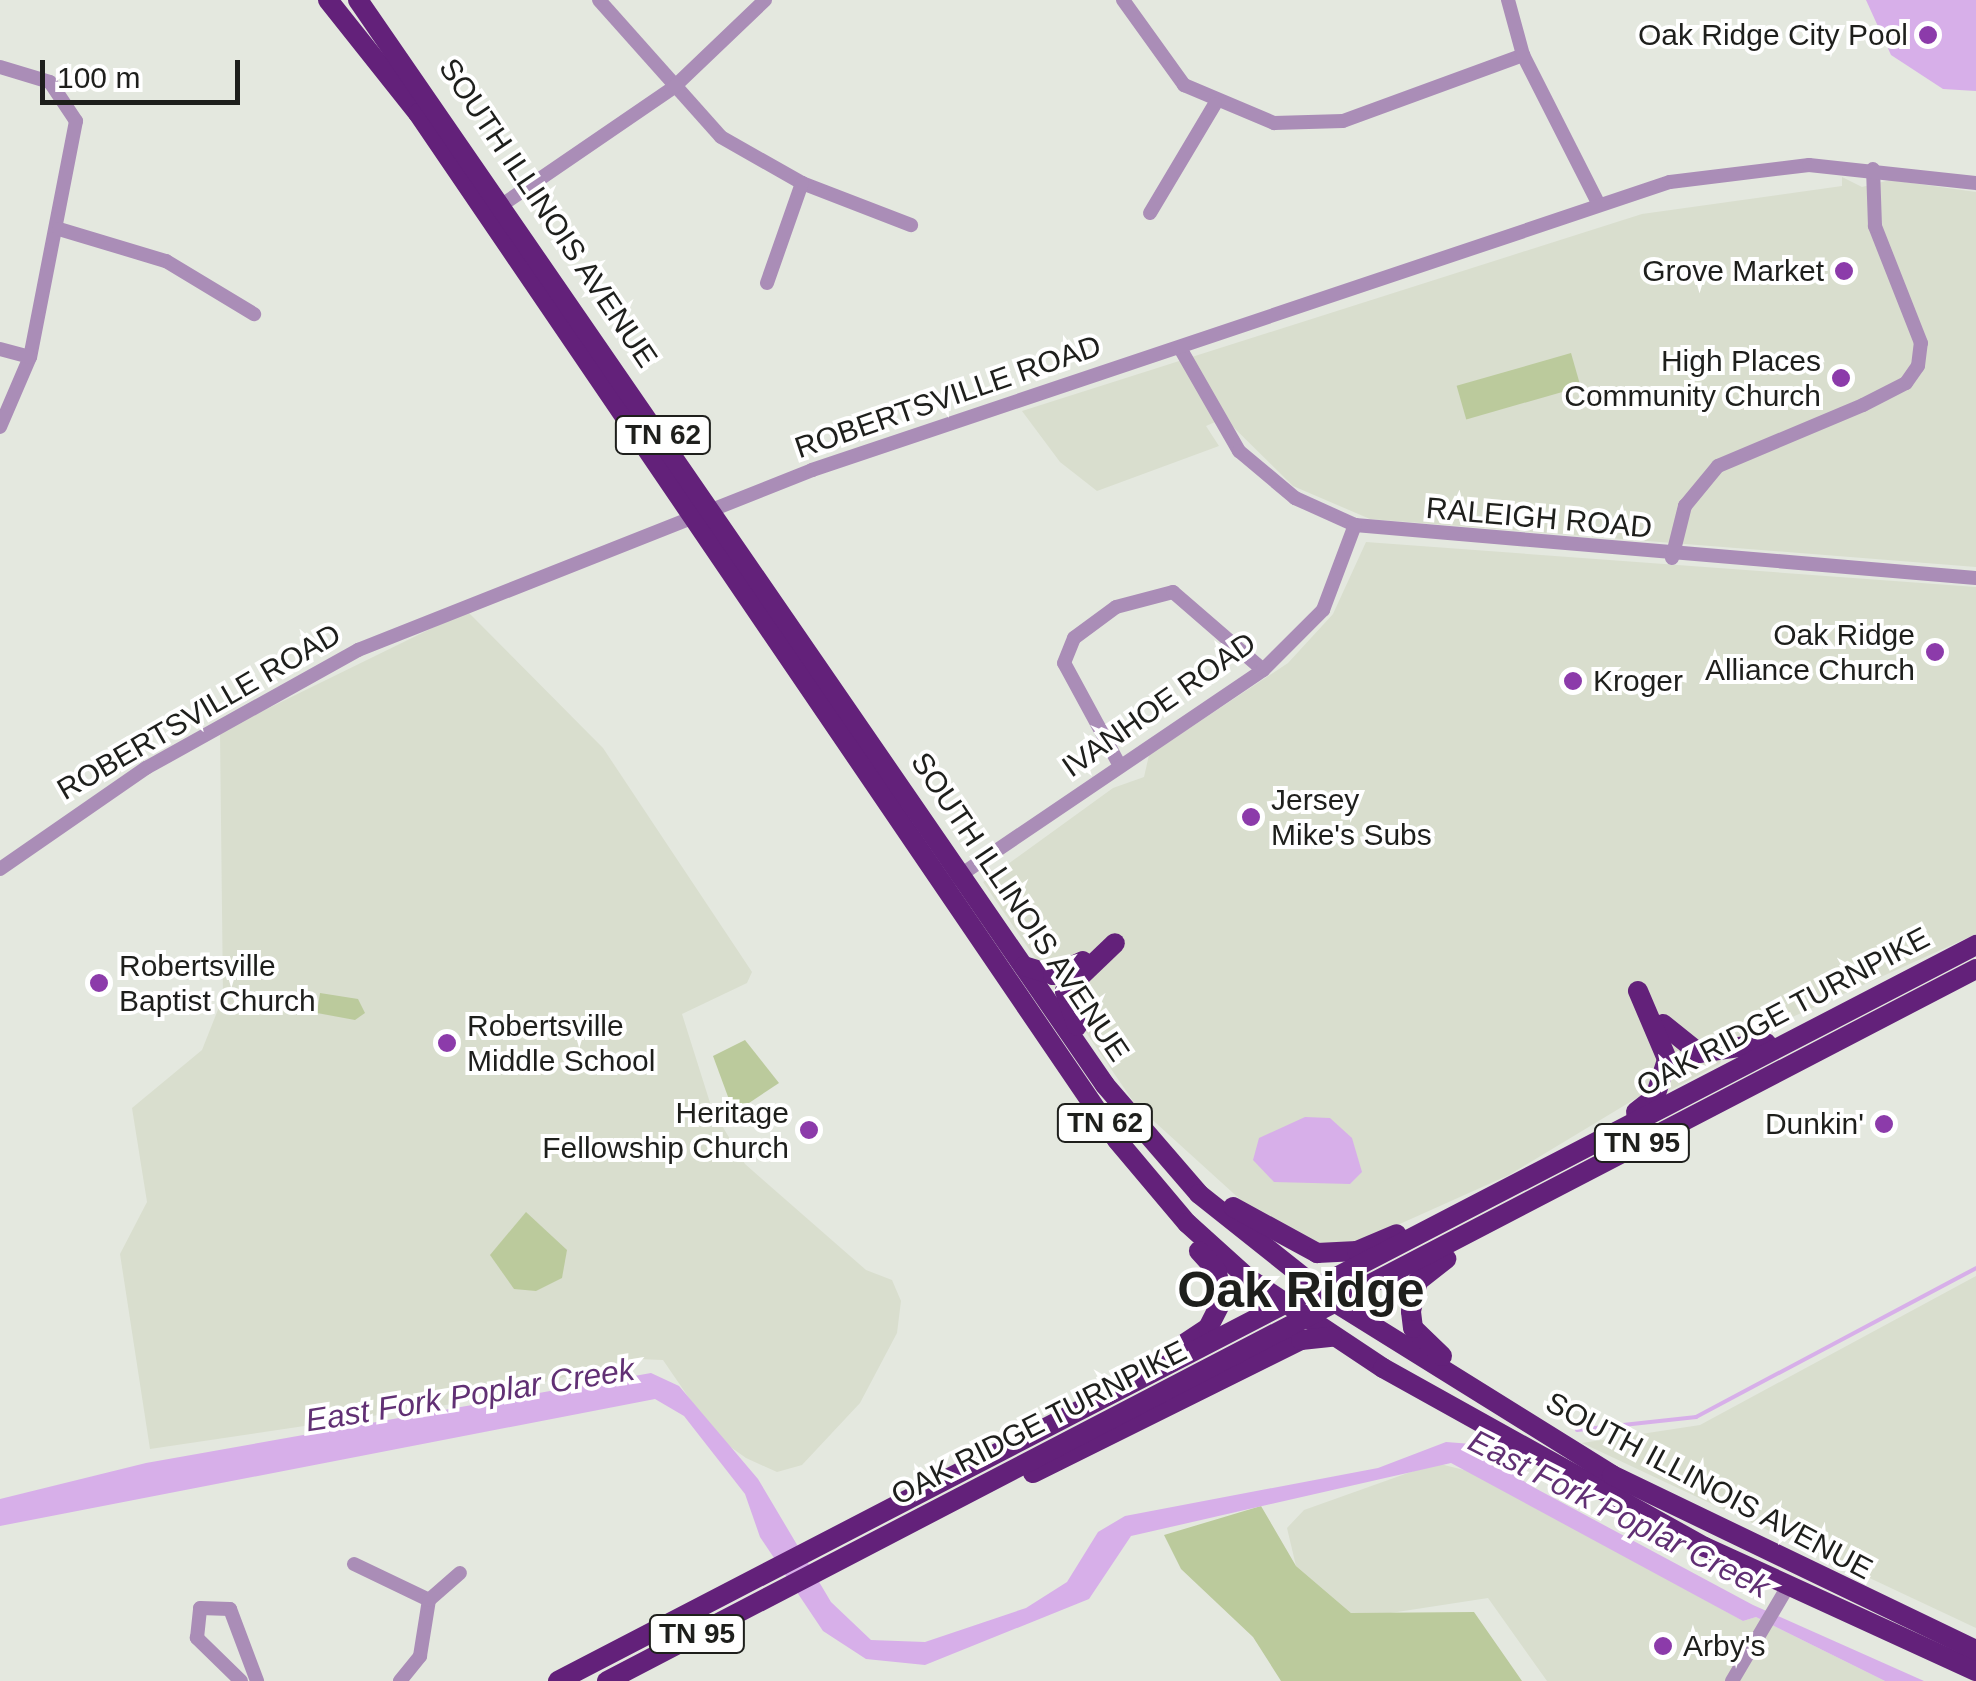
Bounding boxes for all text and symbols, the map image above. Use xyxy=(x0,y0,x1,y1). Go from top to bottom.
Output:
place label: Oak Ridge City Pool xyxy=(1638,17,1908,53)
marker: Oak Ridge City Pool xyxy=(1917,24,1939,46)
scale bar xyxy=(45,40,245,102)
street label: SOUTH ILLINOIS AVENUE xyxy=(431,51,665,375)
text: 100 m xyxy=(57,61,140,94)
place label: Grove Market xyxy=(1642,253,1824,289)
marker: Grove Market xyxy=(1833,260,1855,282)
street label: ROBERTSVILLE ROAD xyxy=(790,328,1106,466)
place label: High Places Community Church xyxy=(1564,343,1821,414)
marker: High Places Community Church xyxy=(1830,367,1852,389)
road number: TN 62 xyxy=(613,412,713,458)
street label: RALEIGH ROAD xyxy=(1425,490,1653,546)
street label: ROBERTSVILLE ROAD xyxy=(51,616,347,808)
place label: Oak Ridge Alliance Church xyxy=(1705,617,1915,688)
street label: IVANHOE ROAD xyxy=(1055,625,1263,785)
marker: Oak Ridge Alliance Church xyxy=(1924,641,1946,663)
place label: Kroger xyxy=(1593,663,1683,699)
marker: Kroger xyxy=(1562,670,1584,692)
street label: SOUTH ILLINOIS AVENUE xyxy=(903,745,1137,1069)
place label: Jersey Mike's Subs xyxy=(1271,782,1432,852)
marker: Jersey Mike's Subs xyxy=(1240,806,1262,828)
street label: OAK RIDGE TURNPIKE xyxy=(1630,919,1936,1105)
place label: Robertsville Baptist Church xyxy=(119,948,316,1018)
marker: Robertsville Baptist Church xyxy=(88,972,110,994)
place label: Robertsville Middle School xyxy=(467,1008,655,1078)
marker: Robertsville Middle School xyxy=(436,1032,458,1054)
place label: Heritage Fellowship Church xyxy=(542,1095,789,1166)
road number: TN 62 xyxy=(1055,1100,1155,1146)
place label: Dunkin' xyxy=(1765,1106,1864,1142)
marker: Dunkin' xyxy=(1873,1113,1895,1135)
marker: Heritage Fellowship Church xyxy=(798,1119,820,1141)
road number: TN 95 xyxy=(1592,1120,1692,1166)
district label: Oak Ridge xyxy=(1177,1261,1425,1321)
street label: OAK RIDGE TURNPIKE xyxy=(885,1333,1193,1513)
water label: East Fork Poplar Creek xyxy=(303,1350,637,1440)
street label: SOUTH ILLINOIS AVENUE xyxy=(1539,1384,1879,1588)
water label: East Fork Poplar Creek xyxy=(1462,1421,1776,1607)
road number: TN 95 xyxy=(647,1611,747,1657)
place label: Arby's xyxy=(1683,1628,1765,1664)
marker: Arby's xyxy=(1652,1635,1674,1657)

